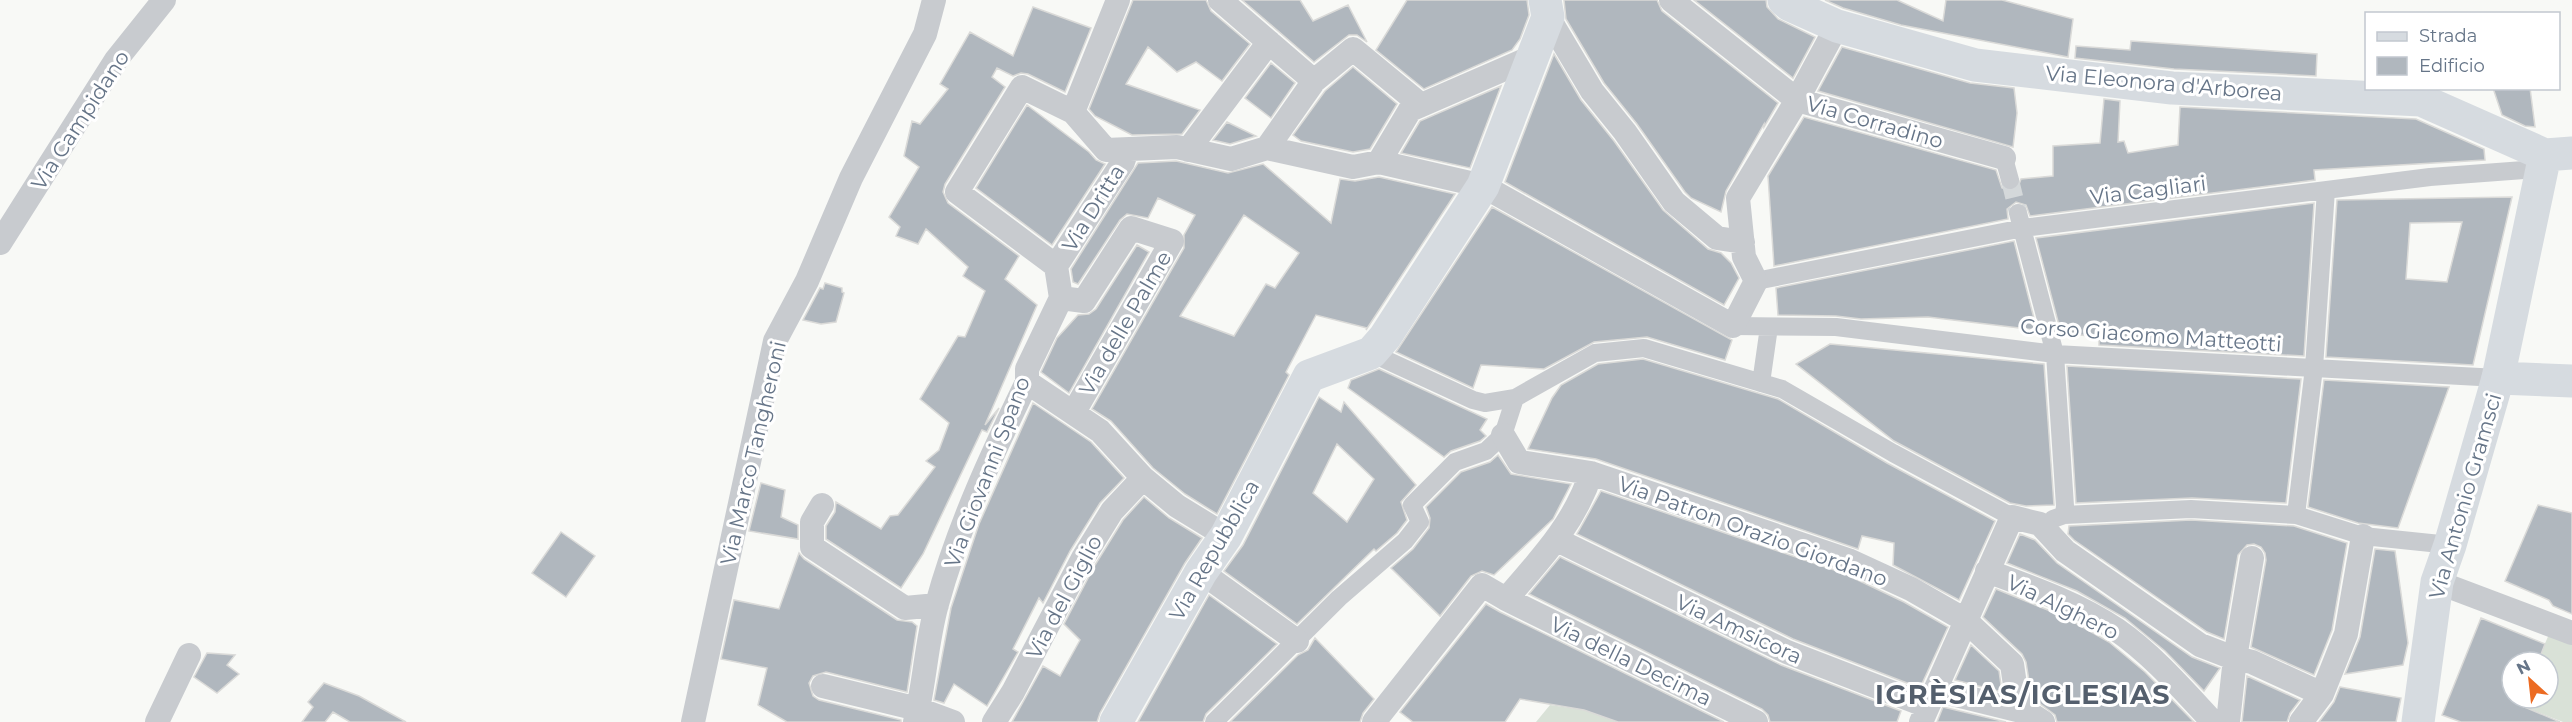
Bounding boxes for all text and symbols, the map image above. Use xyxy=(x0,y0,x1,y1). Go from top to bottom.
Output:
legend xyxy=(2365,12,2560,90)
text: Strada xyxy=(2419,25,2477,47)
street label: Via Campidano xyxy=(26,46,134,194)
text: Edificio xyxy=(2419,55,2485,77)
street label: Via Eleonora d'Arborea xyxy=(2045,60,2283,106)
street label: Via Corradino xyxy=(1804,91,1946,153)
street label: Via Dritta xyxy=(1057,160,1129,256)
street label: Via Cagliari xyxy=(2088,170,2208,210)
street label: Via delle Palme xyxy=(1074,247,1176,399)
street label: Corso Giacomo Matteotti xyxy=(2019,313,2283,357)
street label: Via Marco Tangheroni xyxy=(715,339,791,567)
street label: Via Giovanni Spano xyxy=(939,373,1035,571)
street label: Via Antonio Gramsci xyxy=(2424,390,2506,602)
street label: Via Patron Orazio Giordano xyxy=(1615,471,1891,591)
street label: Via Repubblica xyxy=(1164,475,1264,625)
street label: Via del Giglio xyxy=(1021,531,1107,663)
street label: Via Alghero xyxy=(2003,569,2123,645)
street label: Via Amsicora xyxy=(1672,589,1806,669)
street label: Via della Decima xyxy=(1546,611,1716,711)
north arrow xyxy=(2500,650,2560,710)
text: N xyxy=(2513,656,2533,678)
district label: IGRÈSIAS/IGLESIAS xyxy=(1875,678,2171,711)

